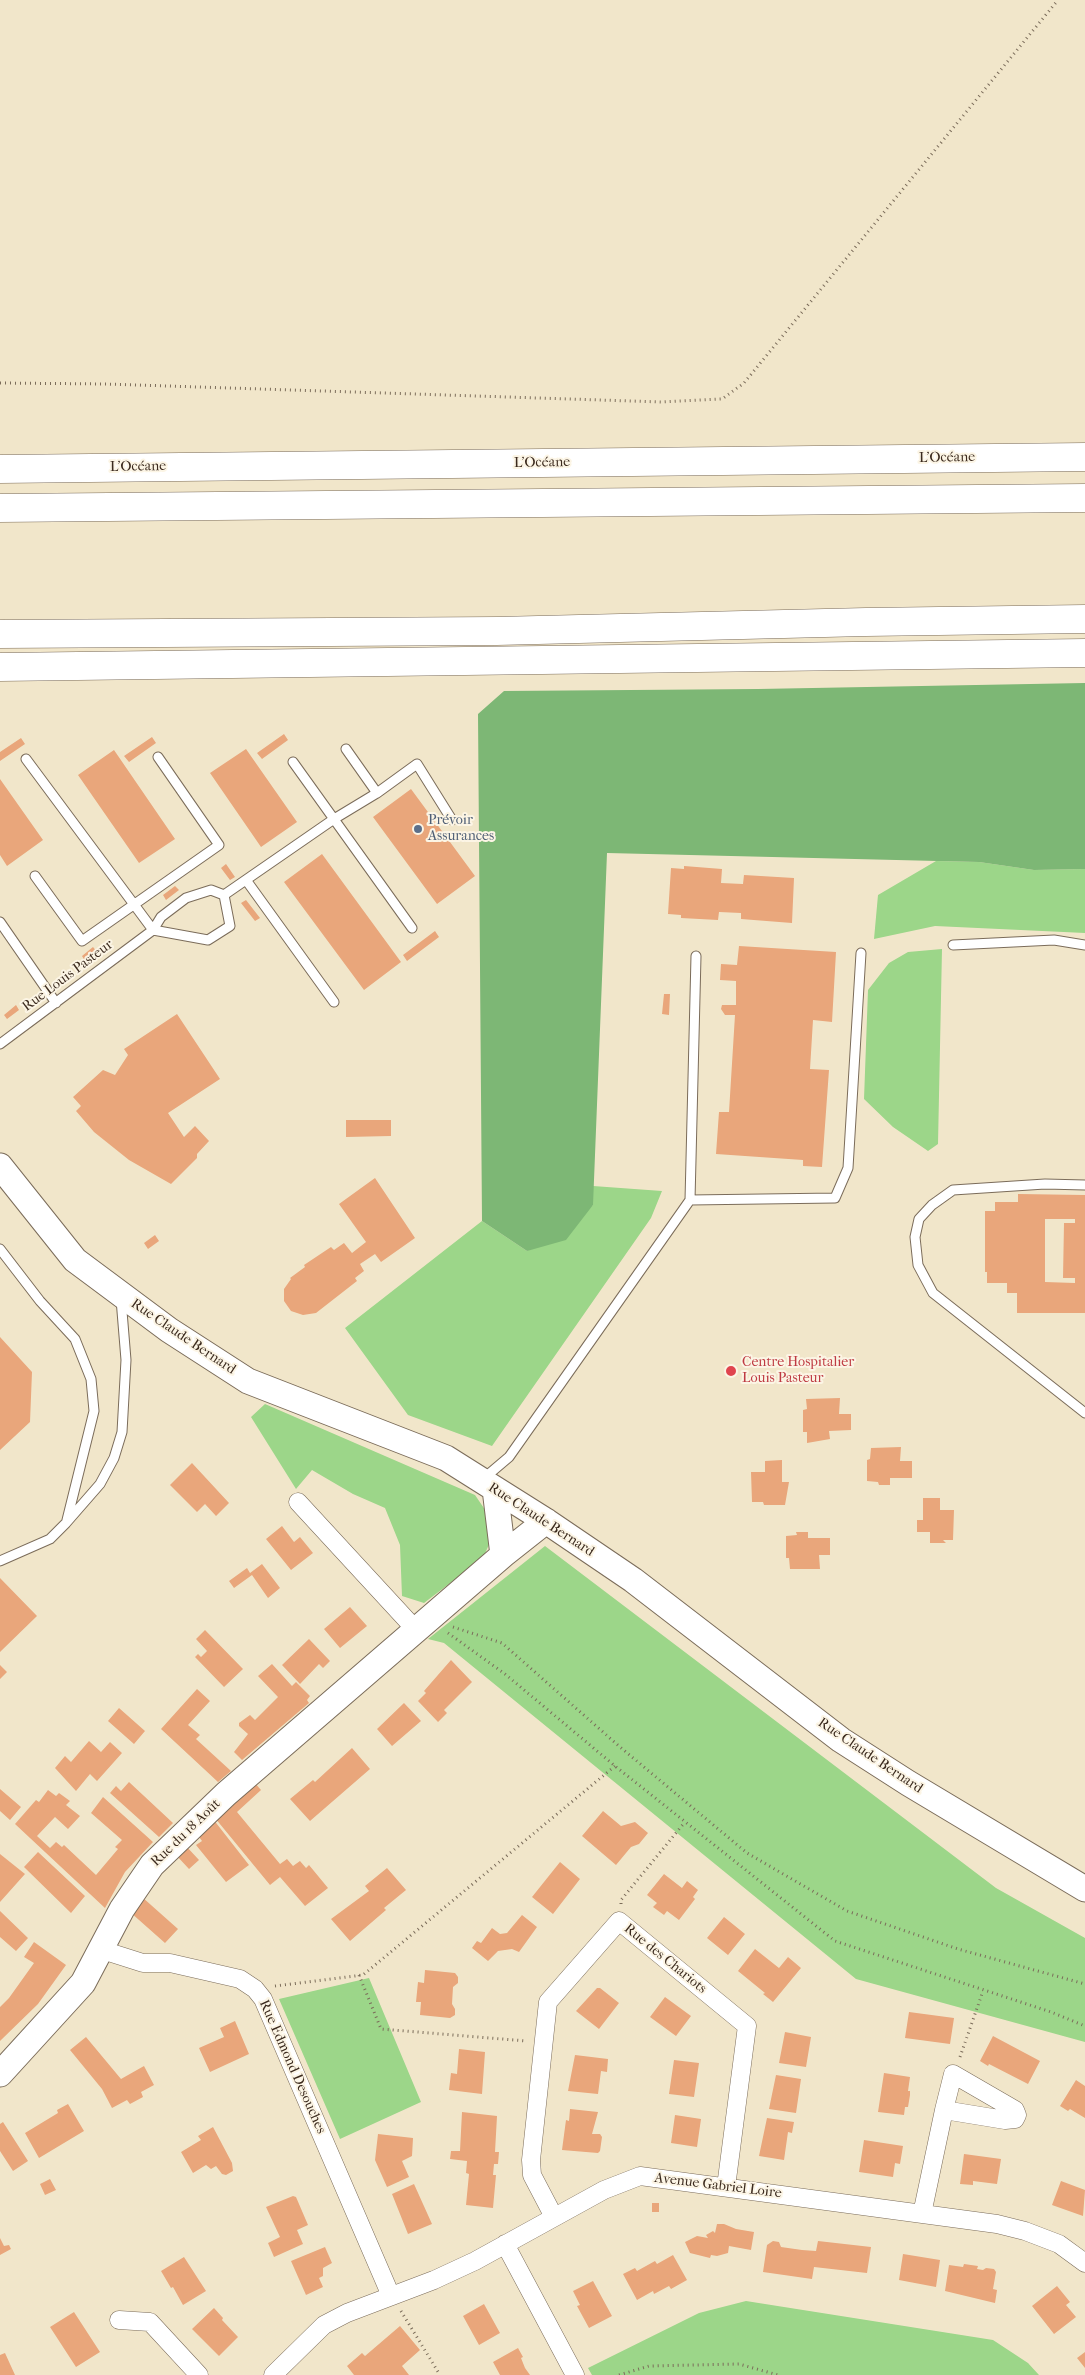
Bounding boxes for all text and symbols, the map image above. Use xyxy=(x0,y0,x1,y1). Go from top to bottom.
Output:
street label: L’Océane xyxy=(919,449,975,467)
street label: L’Océane xyxy=(514,454,570,472)
street label: L’Océane xyxy=(110,458,166,476)
place label: Prévoir Assurances xyxy=(428,813,494,846)
marker: Prévoir Assurances xyxy=(412,823,424,835)
street label: Rue Louis Pasteur xyxy=(19,936,117,1016)
street label: Rue Claude Bernard xyxy=(127,1296,239,1378)
place label: Centre Hospitalier Louis Pasteur xyxy=(742,1355,854,1388)
marker: Centre Hospitalier Louis Pasteur xyxy=(724,1364,738,1378)
street label: Rue Claude Bernard xyxy=(485,1479,597,1561)
street label: Rue Claude Bernard xyxy=(814,1715,926,1797)
street label: Rue du 18 Août xyxy=(148,1796,224,1870)
street label: Rue des Chariots xyxy=(620,1921,710,1997)
street label: Rue Edmond Desouches xyxy=(255,1997,329,2137)
street label: Avenue Gabriel Loire xyxy=(653,2170,783,2202)

